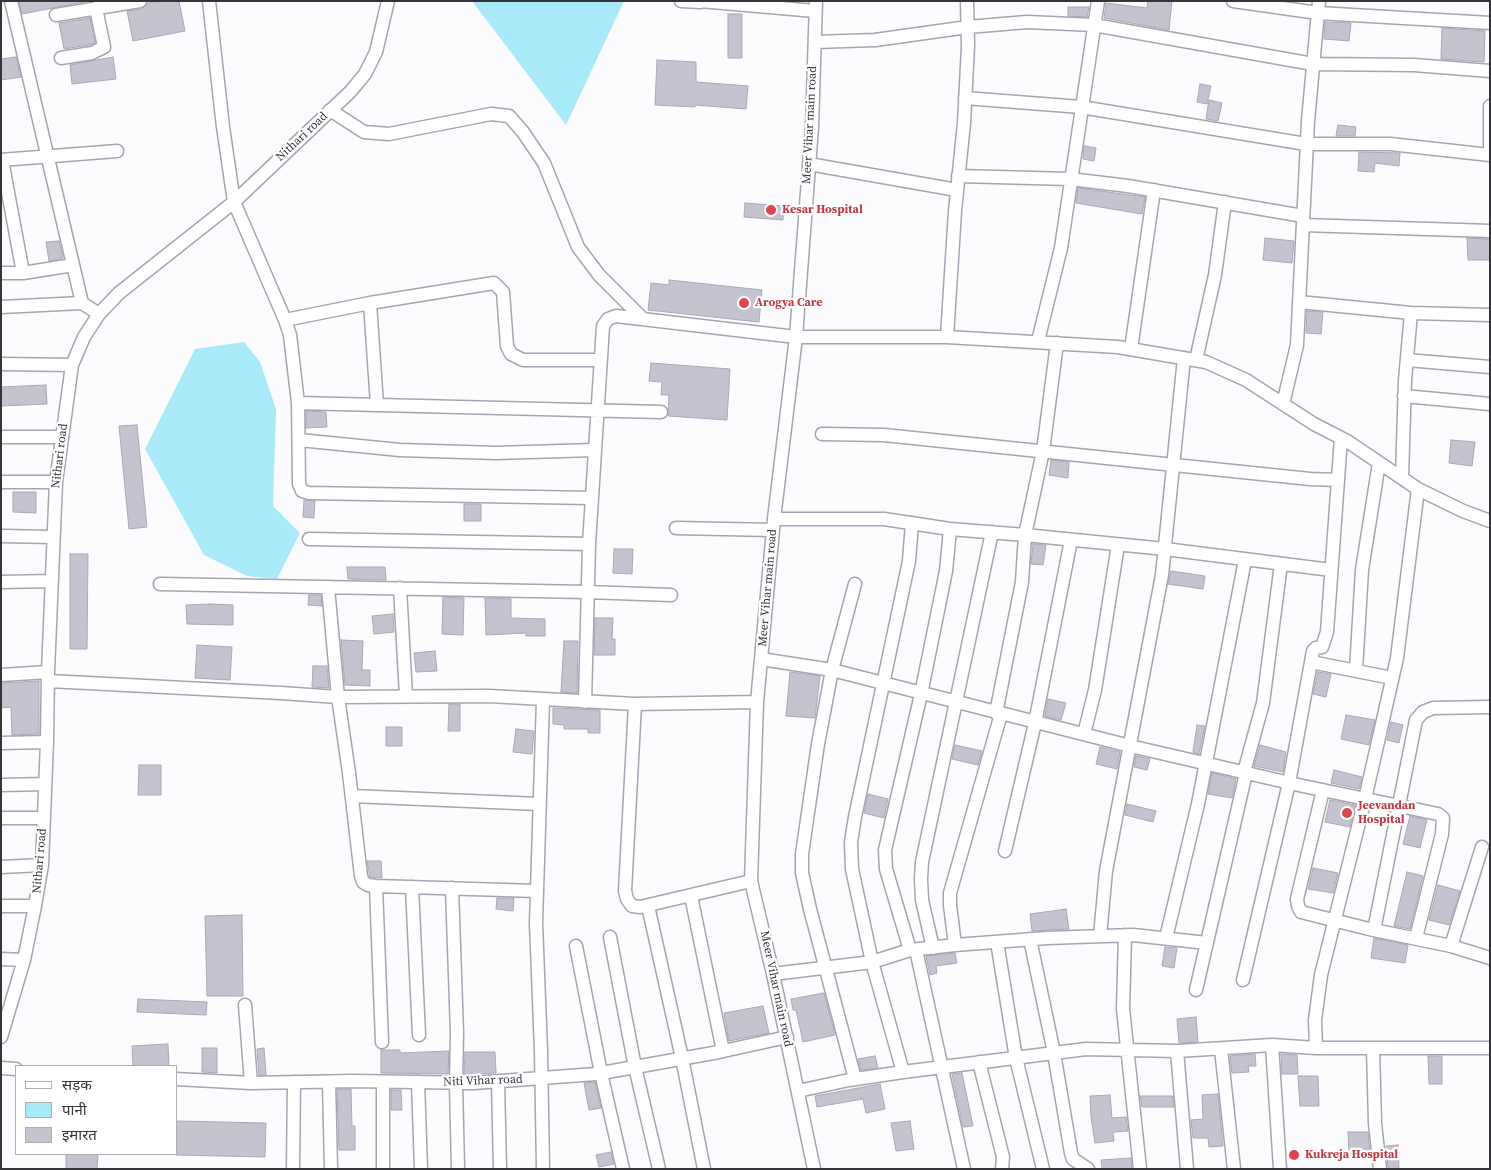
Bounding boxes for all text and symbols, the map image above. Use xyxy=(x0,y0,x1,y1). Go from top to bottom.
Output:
street label: Meer Vihar main road xyxy=(800,66,820,184)
street label: Nithari road xyxy=(273,109,331,165)
marker: Kesar Hospital xyxy=(764,203,778,217)
place label: Kesar Hospital xyxy=(782,203,863,217)
marker: Arogya Care xyxy=(737,296,751,310)
place label: Arogya Care xyxy=(755,296,822,310)
street label: Nithari road xyxy=(49,423,71,489)
street label: Meer Vihar main road xyxy=(756,529,780,647)
place label: Jeevandan Hospital xyxy=(1358,799,1415,827)
marker: Jeevandan Hospital xyxy=(1340,806,1354,820)
street label: Nithari road xyxy=(30,828,50,894)
street label: Meer Vihar main road xyxy=(757,930,795,1048)
legend xyxy=(15,1065,178,1155)
street label: Niti Vihar road xyxy=(443,1072,523,1090)
text: सड़क xyxy=(62,1074,92,1095)
text: पानी xyxy=(62,1099,87,1120)
text: इमारत xyxy=(62,1124,97,1145)
marker: Kukreja Hospital xyxy=(1287,1148,1301,1162)
place label: Kukreja Hospital xyxy=(1305,1148,1398,1162)

